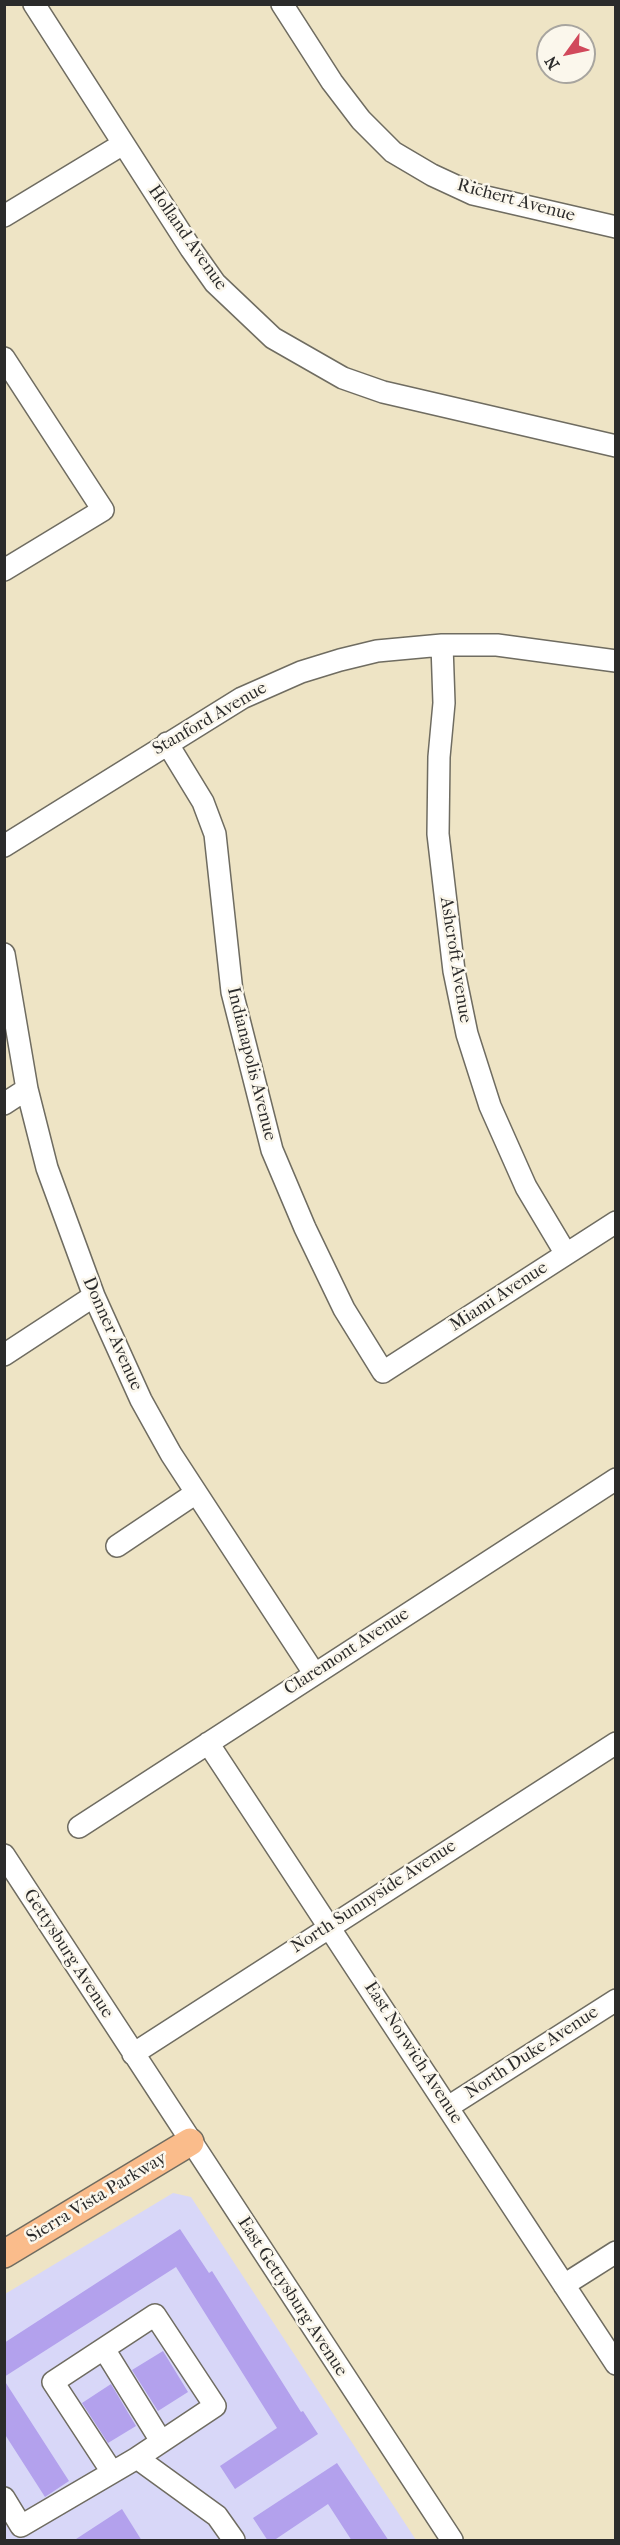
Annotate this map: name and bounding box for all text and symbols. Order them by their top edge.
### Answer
north arrow [536,24,596,84]
text: N [541,53,563,73]
street label: Richert Avenue [455,175,577,227]
street label: Holland Avenue [143,181,231,295]
street label: Stanford Avenue [149,678,271,760]
street label: Ashcroft Avenue [434,896,476,1024]
street label: Indianapolis Avenue [221,985,281,1143]
street label: Miami Avenue [446,1257,552,1337]
street label: Donner Avenue [77,1274,147,1394]
street label: Claremont Avenue [281,1604,413,1700]
street label: North Sunnyside Avenue [287,1836,461,1958]
street label: Gettysburg Avenue [18,1886,118,2022]
street label: East Norwich Avenue [359,1978,467,2128]
street label: North Duke Avenue [461,2002,603,2104]
street label: Sierra Vista Parkway [23,2148,171,2248]
street label: East Gettysburg Avenue [232,2213,352,2381]

